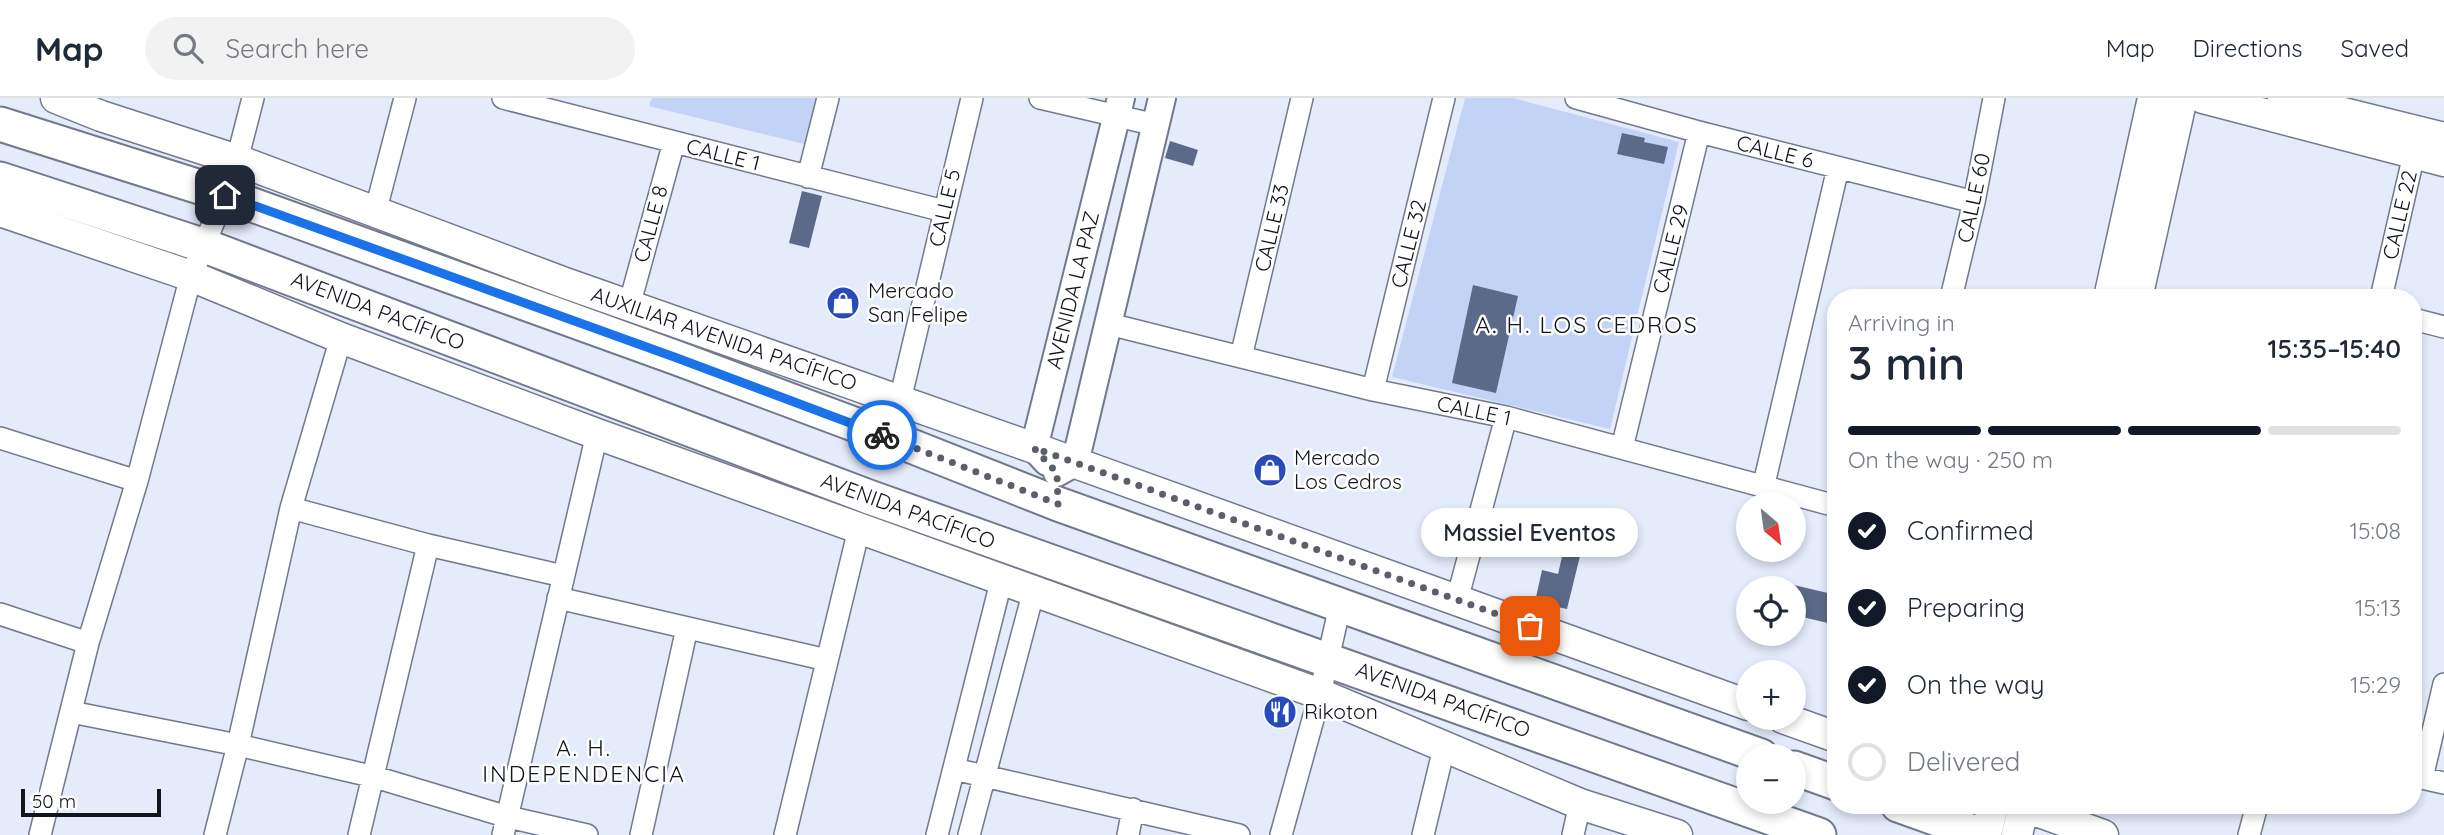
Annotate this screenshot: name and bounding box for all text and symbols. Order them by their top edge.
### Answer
search box [145,17,635,80]
text: Map [35,28,103,69]
icon: search [169,29,207,67]
text: Search here [225,32,369,65]
text: Map [2106,33,2155,63]
text: Directions [2193,33,2303,63]
text: Saved [2341,33,2409,63]
street label: CALLE 6 [1734,129,1817,173]
street label: CALLE 1 [684,132,763,176]
street label: CALLE 60 [1951,151,1995,245]
pin [195,165,255,225]
street label: CALLE 5 [923,166,966,249]
street label: CALLE 22 [2376,168,2422,262]
icon: home [206,176,244,214]
street label: CALLE 33 [1248,181,1294,274]
street label: CALLE 8 [627,182,673,265]
street label: CALLE 32 [1385,197,1432,291]
street label: CALLE 29 [1646,202,1694,296]
street label: AVENIDA LA PAZ [1040,208,1104,371]
street label: AVENIDA PACÍFICO [288,265,469,355]
place label: Mercado San Felipe [868,277,968,327]
street label: AUXILIAR AVENIDA PACÍFICO [588,280,861,396]
shop icon: Mercado San Felipe [824,284,862,322]
text: Arriving in [1848,308,1955,337]
district label: A. H. LOS CEDROS [1475,310,1699,339]
text: 15:35–15:40 [2268,332,2401,365]
text: 3 min [1848,334,1965,392]
street label: CALLE 1 [1435,390,1514,431]
courier [847,400,917,470]
icon: bike [863,416,901,454]
place label: Mercado Los Cedros [1294,444,1402,494]
text: On the way · 250 m [1848,445,2053,474]
shop icon: Mercado Los Cedros [1251,451,1289,489]
street label: AVENIDA PACÍFICO [818,466,999,554]
north arrow [1736,492,1806,562]
map controls [1736,492,1806,814]
callout: Massiel Eventos [1422,507,1638,556]
icon: check [1848,512,1886,550]
text: Confirmed [1907,514,2034,547]
text: 15:08 [2350,516,2401,545]
text: Massiel Eventos [1443,518,1616,547]
button: locate [1736,576,1806,646]
icon: check [1848,589,1886,627]
text: Preparing [1907,591,2025,624]
text: 15:13 [2355,593,2401,622]
pin [1500,596,1560,656]
icon: bag [1511,607,1549,645]
street label: AVENIDA PACÍFICO [1353,655,1534,743]
button: + [1736,660,1806,730]
icon: check [1848,666,1886,704]
text: On the way [1907,668,2045,701]
text: 15:29 [2350,670,2401,699]
restaurant icon: Rikoton [1261,693,1299,731]
place label: Rikoton [1304,698,1378,724]
district label: A. H. INDEPENDENCIA [482,733,686,788]
button: − [1736,744,1806,814]
text: Delivered [1907,745,2020,778]
scale bar [21,786,161,818]
text: 50 m [32,789,76,813]

